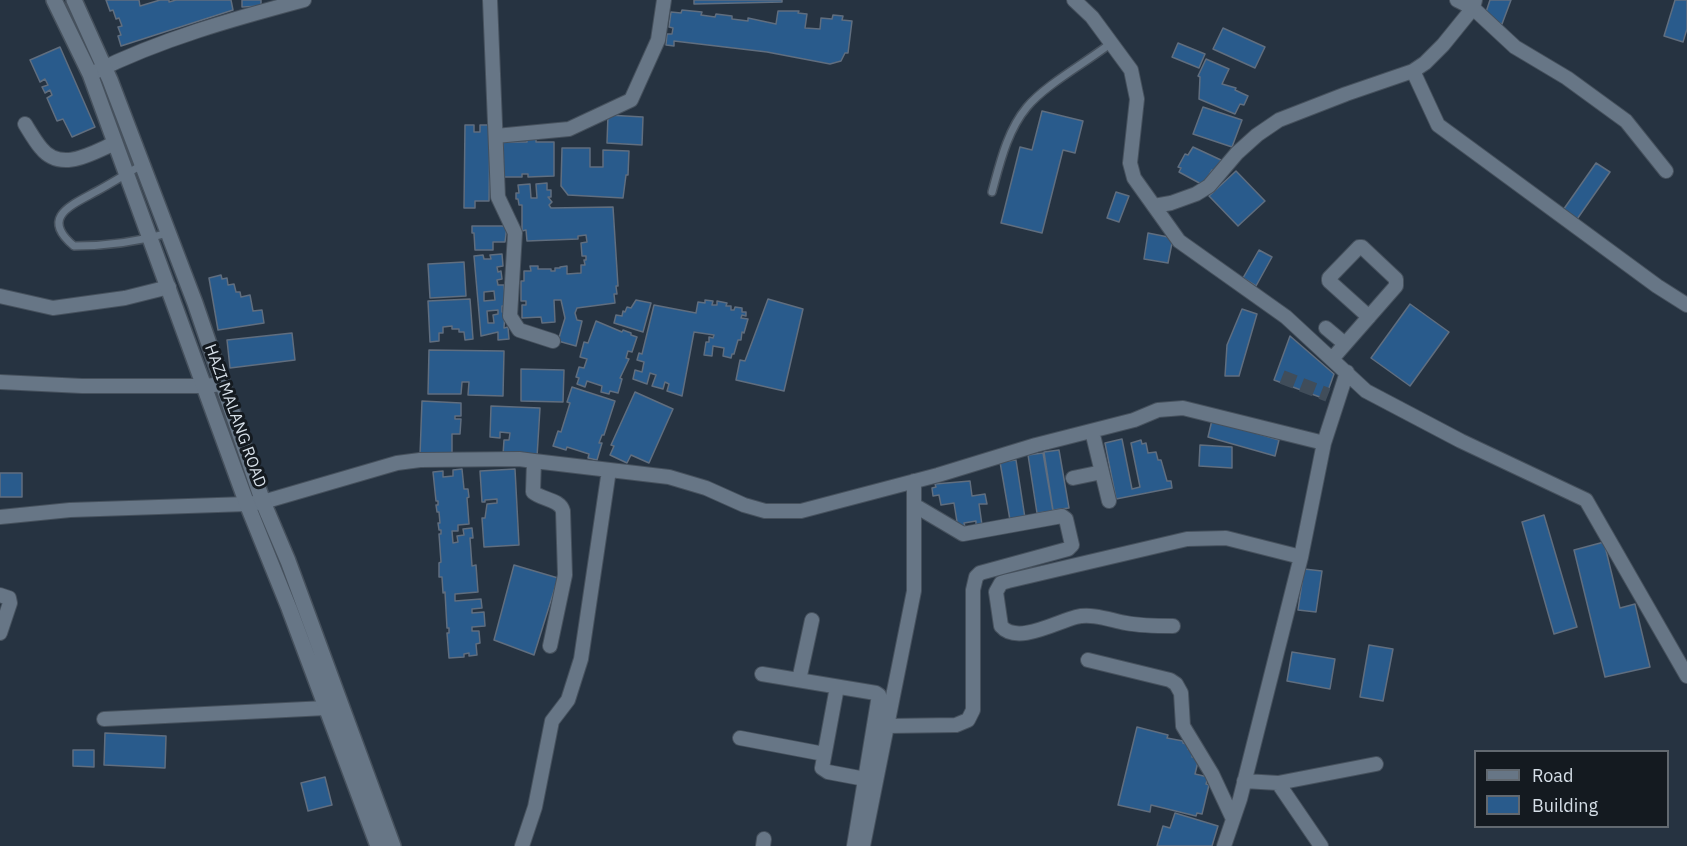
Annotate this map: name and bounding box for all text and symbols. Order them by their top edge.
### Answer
street label: HAZI MALANG ROAD [200,342,270,490]
legend [1474,750,1669,828]
text: Road [1532,764,1573,787]
text: Building [1532,794,1598,817]

